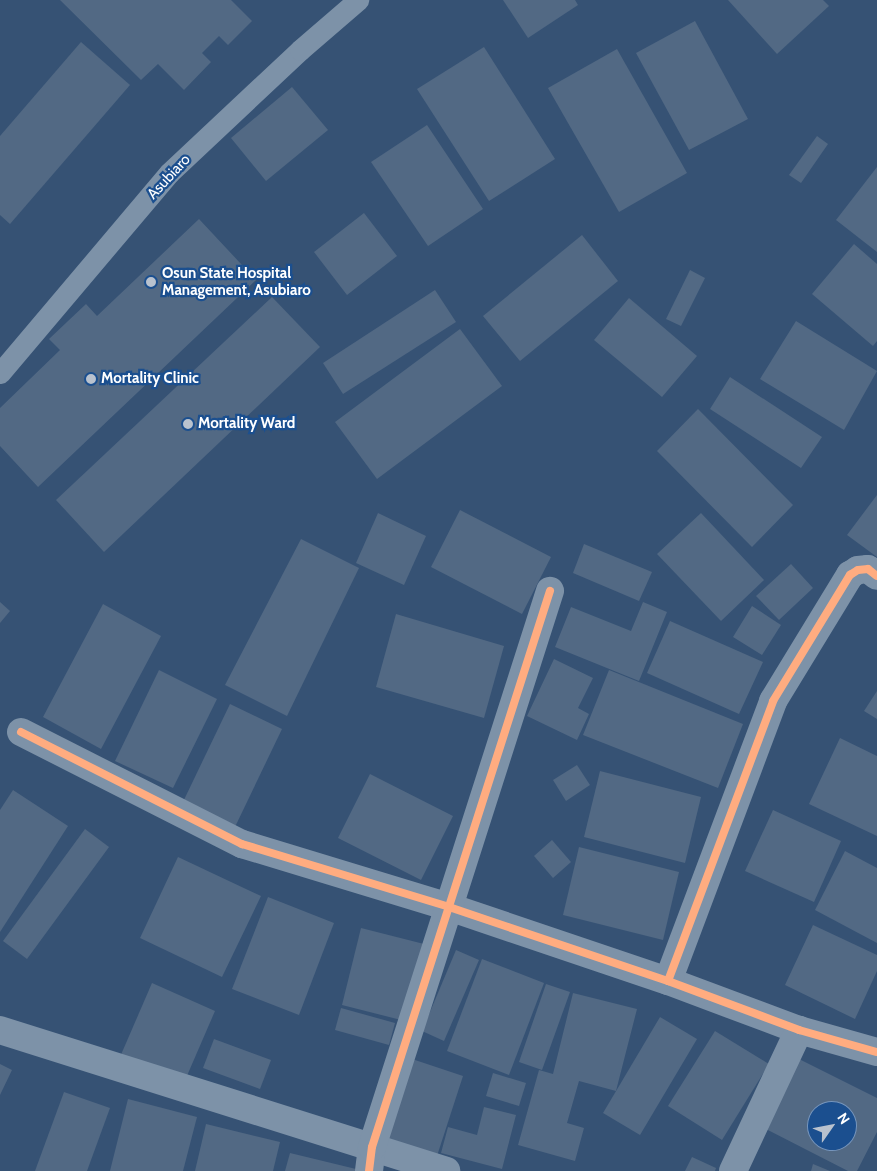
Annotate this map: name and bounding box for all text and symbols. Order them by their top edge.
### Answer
street label: Asubiaro [144,151,194,203]
place label: Osun State Hospital Management, Asubiaro [162,264,311,299]
marker: Osun State Hospital Management, Asubiaro [144,275,158,289]
place label: Mortality Clinic [101,370,199,388]
marker: Mortality Clinic [85,373,97,385]
place label: Mortality Ward [198,415,295,433]
marker: Mortality Ward [182,418,194,430]
north arrow [807,1101,857,1151]
text: N [833,1109,854,1127]

